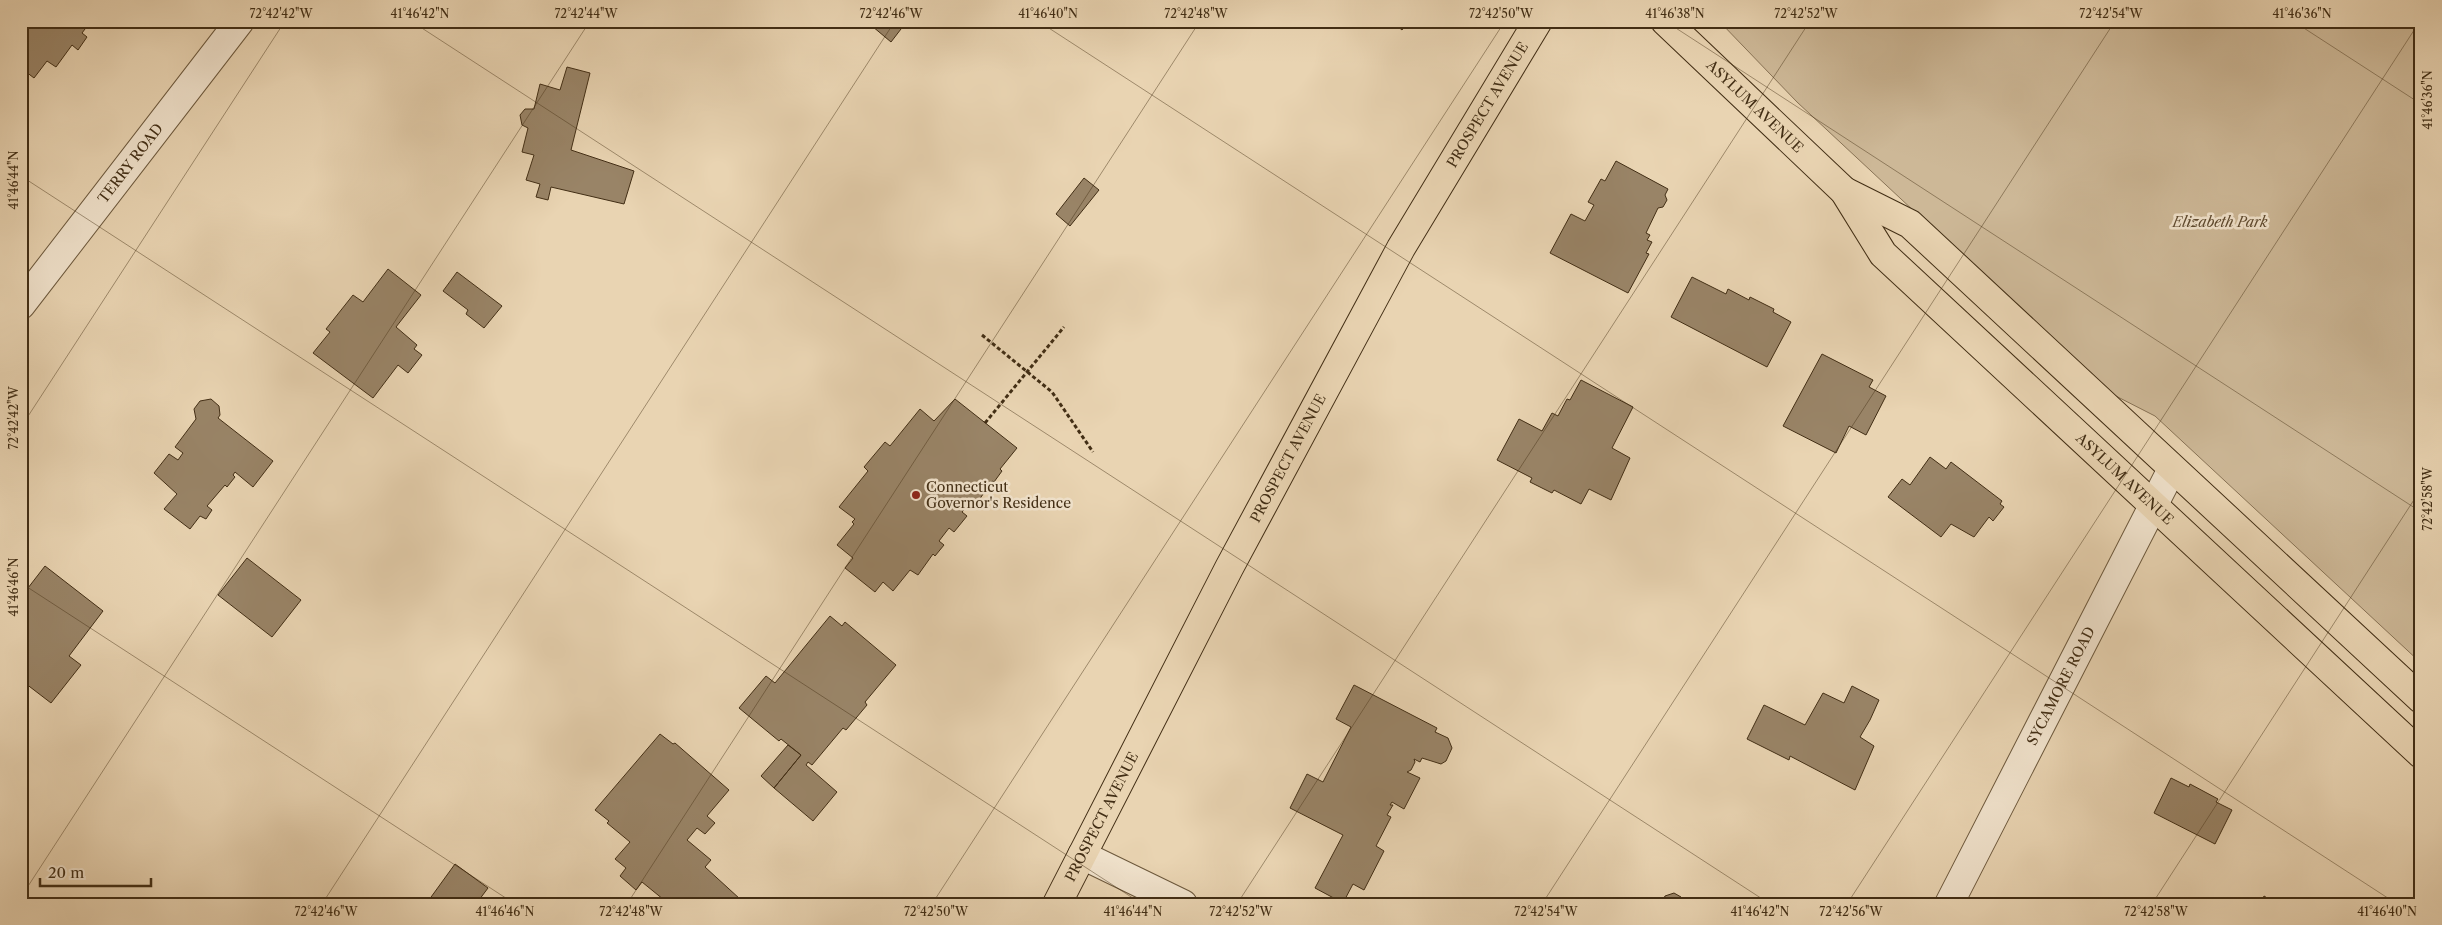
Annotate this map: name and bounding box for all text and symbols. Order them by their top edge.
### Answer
text: 72°42'42"W [249,6,313,21]
text: 41°46'42"N [391,6,450,21]
text: 72°42'44"W [554,6,618,21]
text: 72°42'46"W [859,6,923,21]
text: 41°46'40"N [1018,6,1078,21]
text: 72°42'48"W [1164,6,1229,21]
text: 72°42'50"W [1469,6,1534,21]
text: 41°46'38"N [1645,6,1705,21]
text: 72°42'52"W [1774,6,1839,21]
text: 72°42'54"W [2079,6,2144,21]
text: 41°46'36"N [2272,6,2332,21]
street label: PROSPECT AVENUE [1443,39,1532,171]
street label: ASYLUM AVENUE [1702,55,1807,157]
text: 41°46'36"N [2420,70,2435,130]
street label: TERRY ROAD [94,120,167,207]
text: 41°46'44"N [6,150,21,209]
park label: Elizabeth Park [2172,213,2268,231]
text: 72°42'42"W [6,386,21,450]
street label: PROSPECT AVENUE [1246,391,1330,526]
street label: ASYLUM AVENUE [2071,428,2177,528]
text: 72°42'58"W [2420,466,2435,531]
place label: Connecticut Governor's Residence [926,478,1071,512]
marker: Connecticut Governor's Residence [910,489,922,501]
text: 41°46'46"N [6,557,21,616]
street label: SYCAMORE ROAD [2023,624,2099,748]
street label: PROSPECT AVENUE [1061,749,1142,885]
scale bar [40,855,151,887]
text: 20 m [48,863,84,882]
text: 72°42'46"W [294,904,358,919]
text: 41°46'46"N [476,904,535,919]
text: 72°42'48"W [599,904,664,919]
text: 72°42'50"W [904,904,969,919]
text: 41°46'44"N [1104,904,1163,919]
text: 72°42'52"W [1209,904,1274,919]
text: 72°42'54"W [1514,904,1579,919]
text: 41°46'42"N [1731,904,1790,919]
text: 72°42'56"W [1819,904,1884,919]
text: 72°42'58"W [2124,904,2189,919]
text: 41°46'40"N [2357,904,2417,919]

